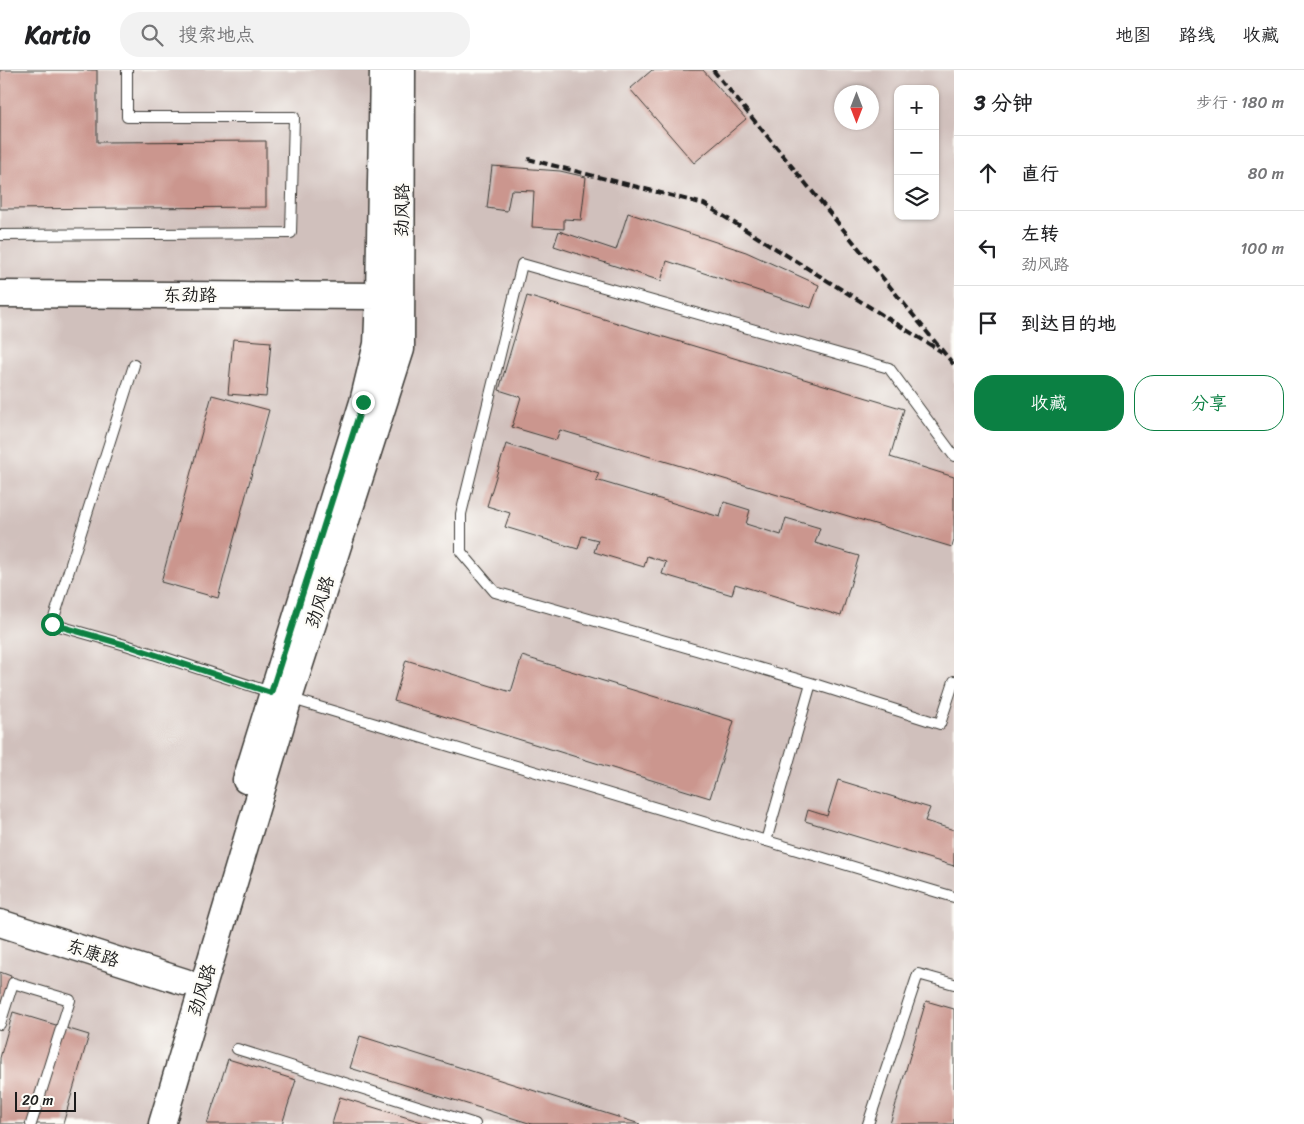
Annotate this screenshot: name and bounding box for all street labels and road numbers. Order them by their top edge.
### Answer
street label: 劲风路 [386,183,418,237]
street label: 东劲路 [163,279,217,311]
street label: 劲风路 [296,571,344,633]
street label: 东康路 [62,929,124,977]
street label: 劲风路 [179,960,225,1020]

